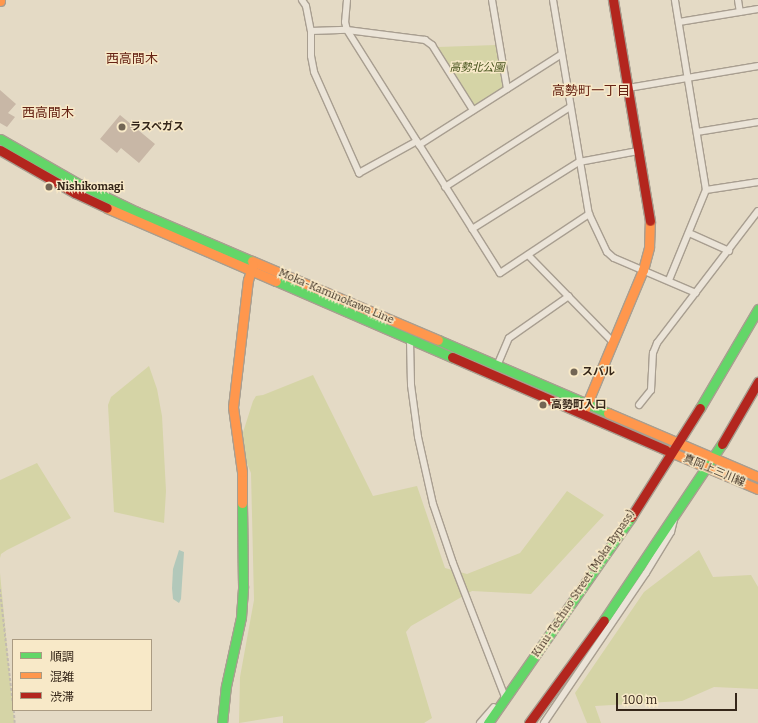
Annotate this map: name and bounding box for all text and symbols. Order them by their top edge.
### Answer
district label: 西高間木 [106,51,158,67]
park label: 高勢北公園 [450,61,504,75]
district label: 高勢町一丁目 [552,83,630,99]
district label: 西高間木 [22,105,74,121]
place label: ラスベガス [130,120,185,134]
marker: ラスベガス [117,122,127,132]
place label: Nishikomagi [57,180,124,194]
marker: Nishikomagi [44,182,54,192]
street label: Moka-Kaminokawa Line [276,267,396,327]
place label: スバル [582,365,615,379]
marker: スバル [569,367,579,377]
place label: 高勢町入口 [551,398,606,412]
marker: 高勢町入口 [538,400,548,410]
street label: 真岡上三川線 [681,452,747,490]
street label: Kinu-Techno Street (Moka Bypass) [530,508,638,660]
legend [12,639,152,711]
text: 順調 [50,650,74,664]
text: 混雑 [50,670,74,684]
scale bar [618,685,739,711]
text: 渋滞 [50,690,74,704]
text: 100 m [623,693,657,707]

